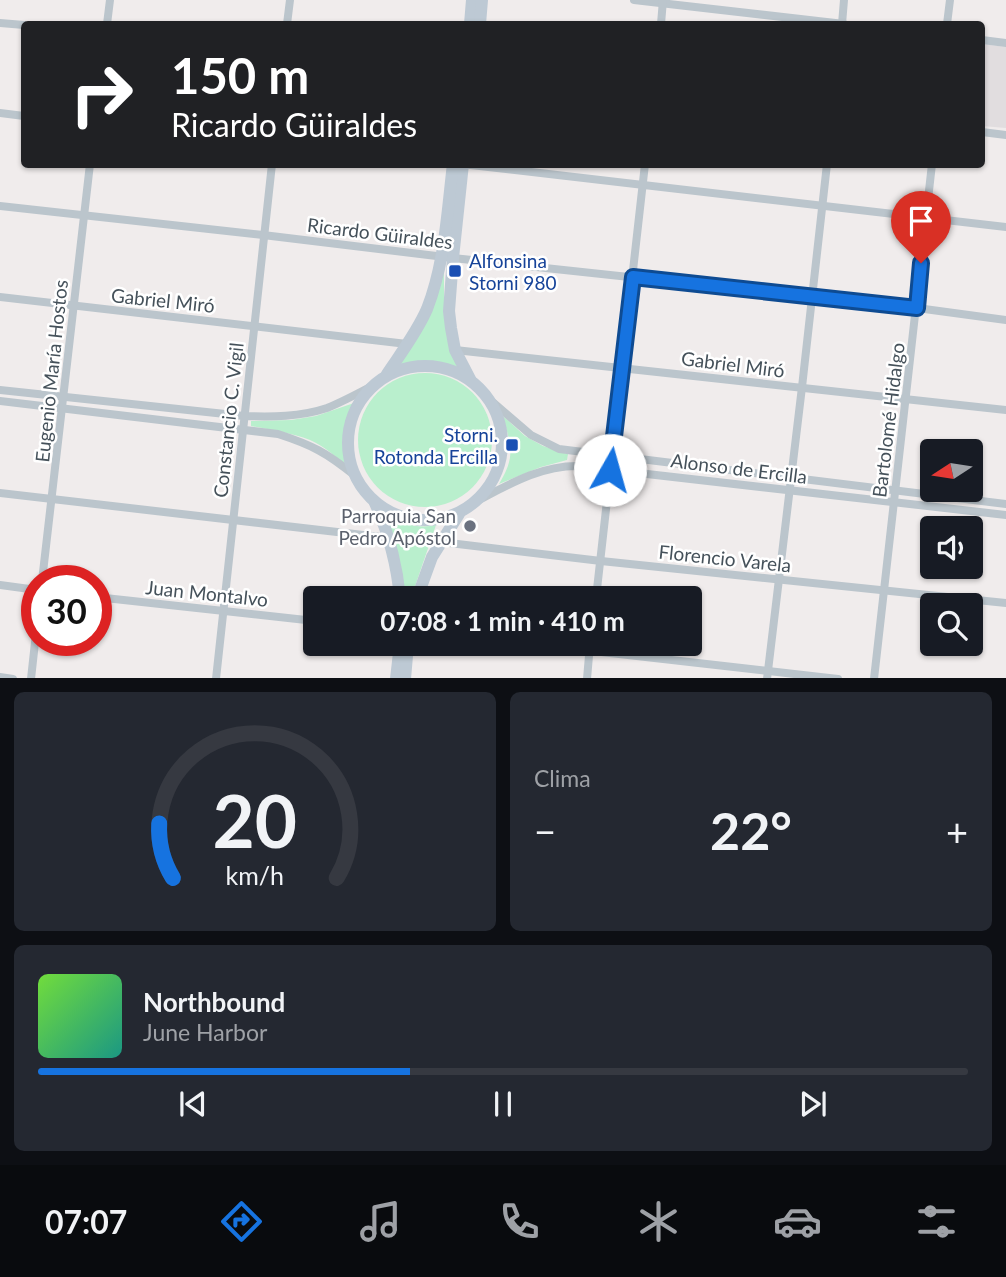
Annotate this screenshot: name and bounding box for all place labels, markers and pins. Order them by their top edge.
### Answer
pin [891,191,951,263]
place label: Alfonsina Storni 980 [469,249,556,294]
marker: Alfonsina Storni 980 [447,263,463,279]
place label: Storni. Rotonda Ercilla [374,423,498,468]
marker: Storni. Rotonda Ercilla [504,437,520,453]
place label: Parroquia San Pedro Apóstol [338,504,456,549]
marker: Parroquia San Pedro Apóstol [462,518,478,534]

